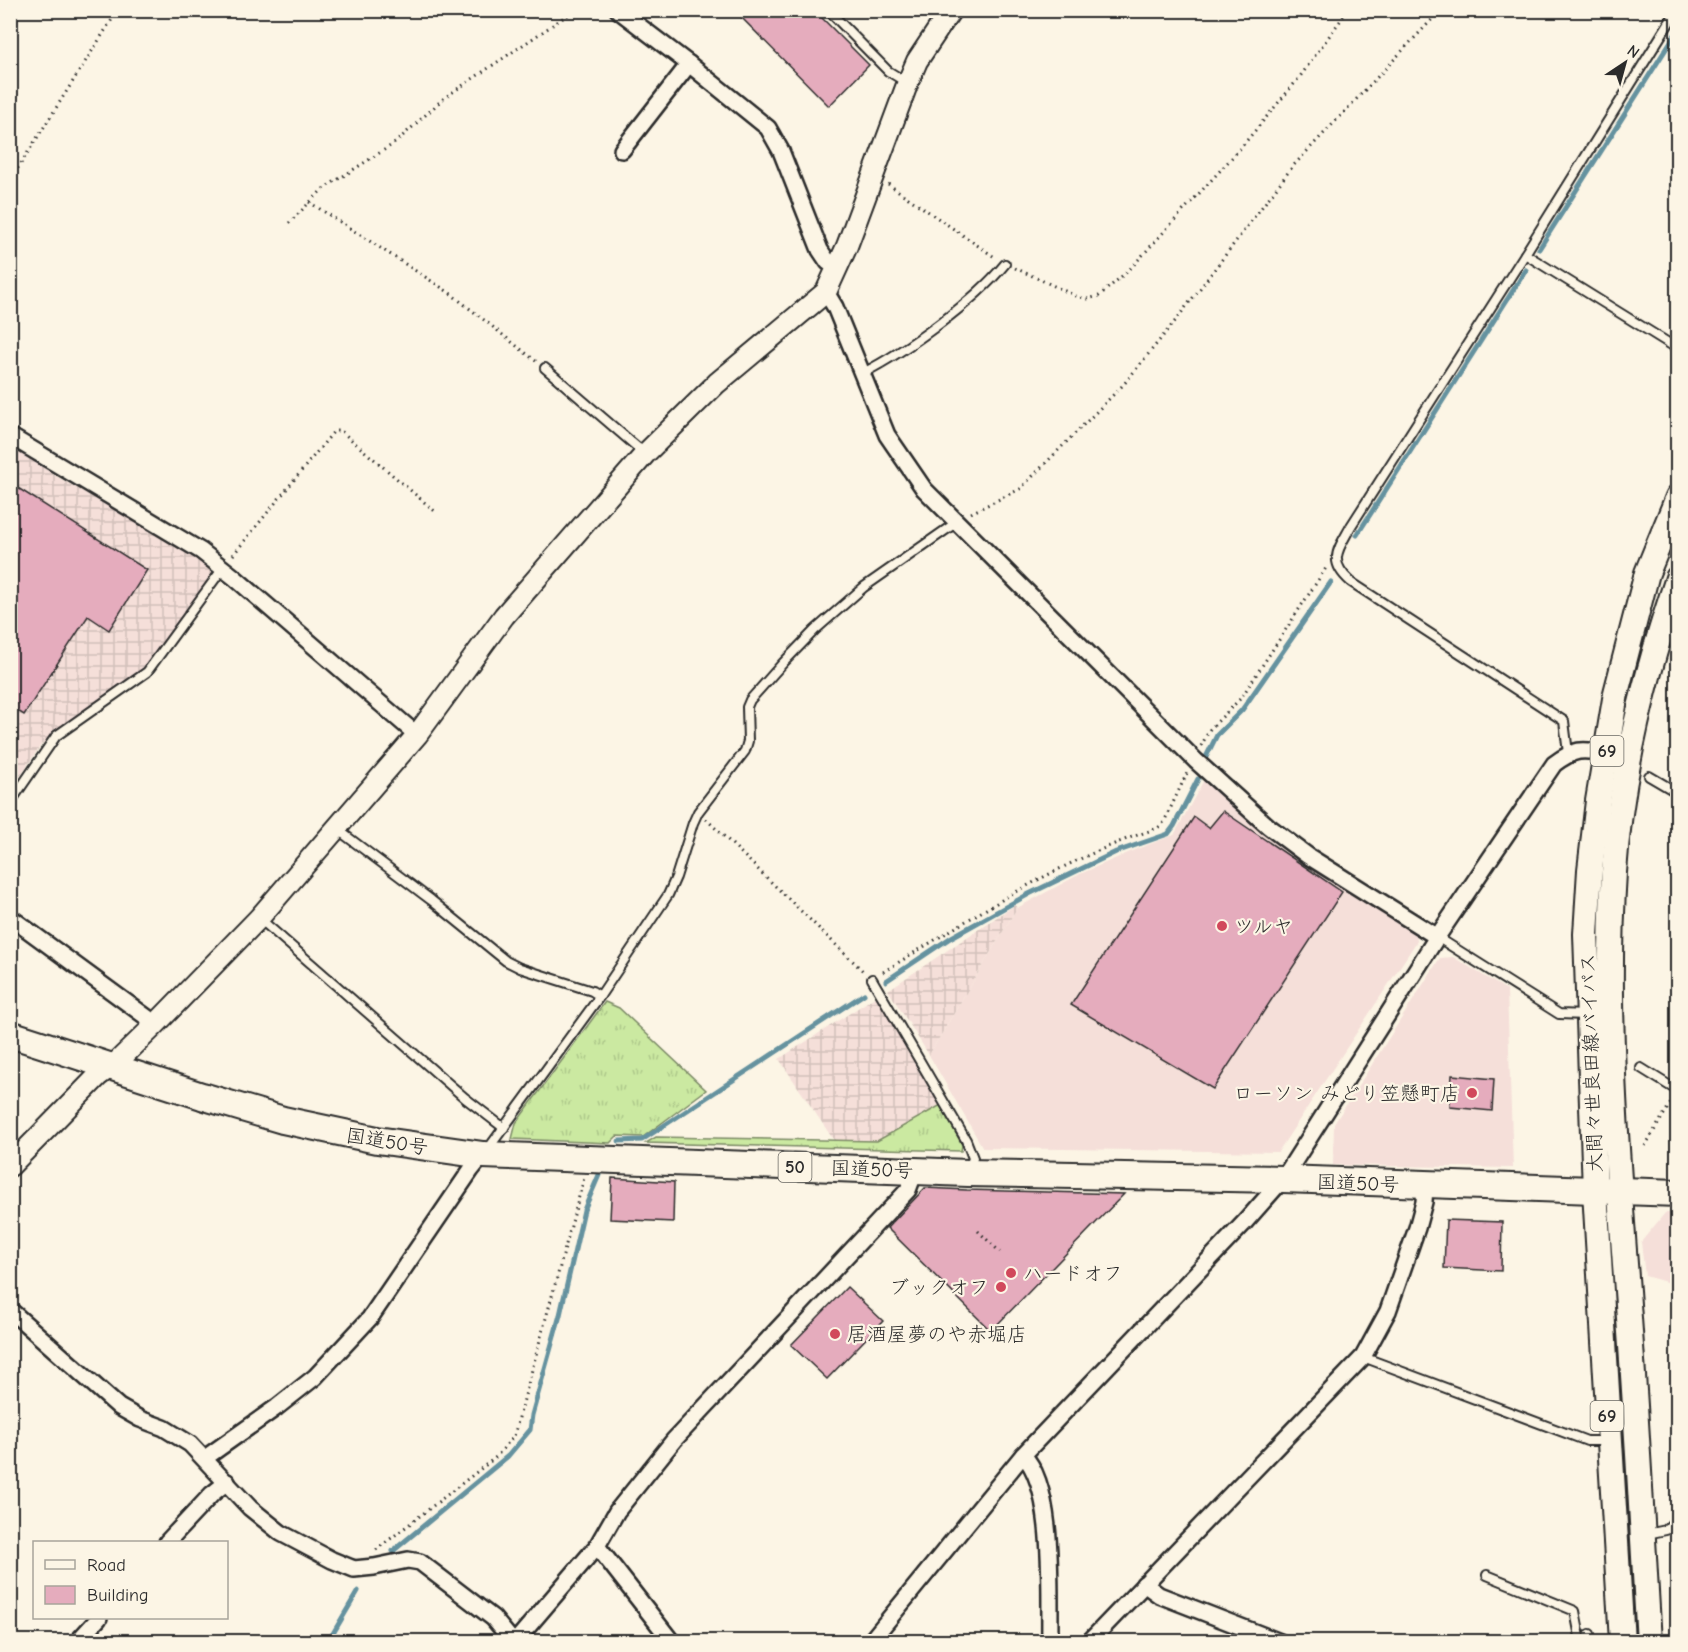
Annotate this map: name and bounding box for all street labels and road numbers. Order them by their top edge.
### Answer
road number: 69 [1590,736,1624,766]
street label: 大間々世良田線バイパス [1576,953,1607,1173]
street label: 国道50号 [344,1124,430,1159]
road number: 50 [778,1152,812,1182]
street label: 国道50号 [830,1157,914,1182]
street label: 国道50号 [1316,1171,1400,1196]
road number: 69 [1590,1401,1624,1431]

